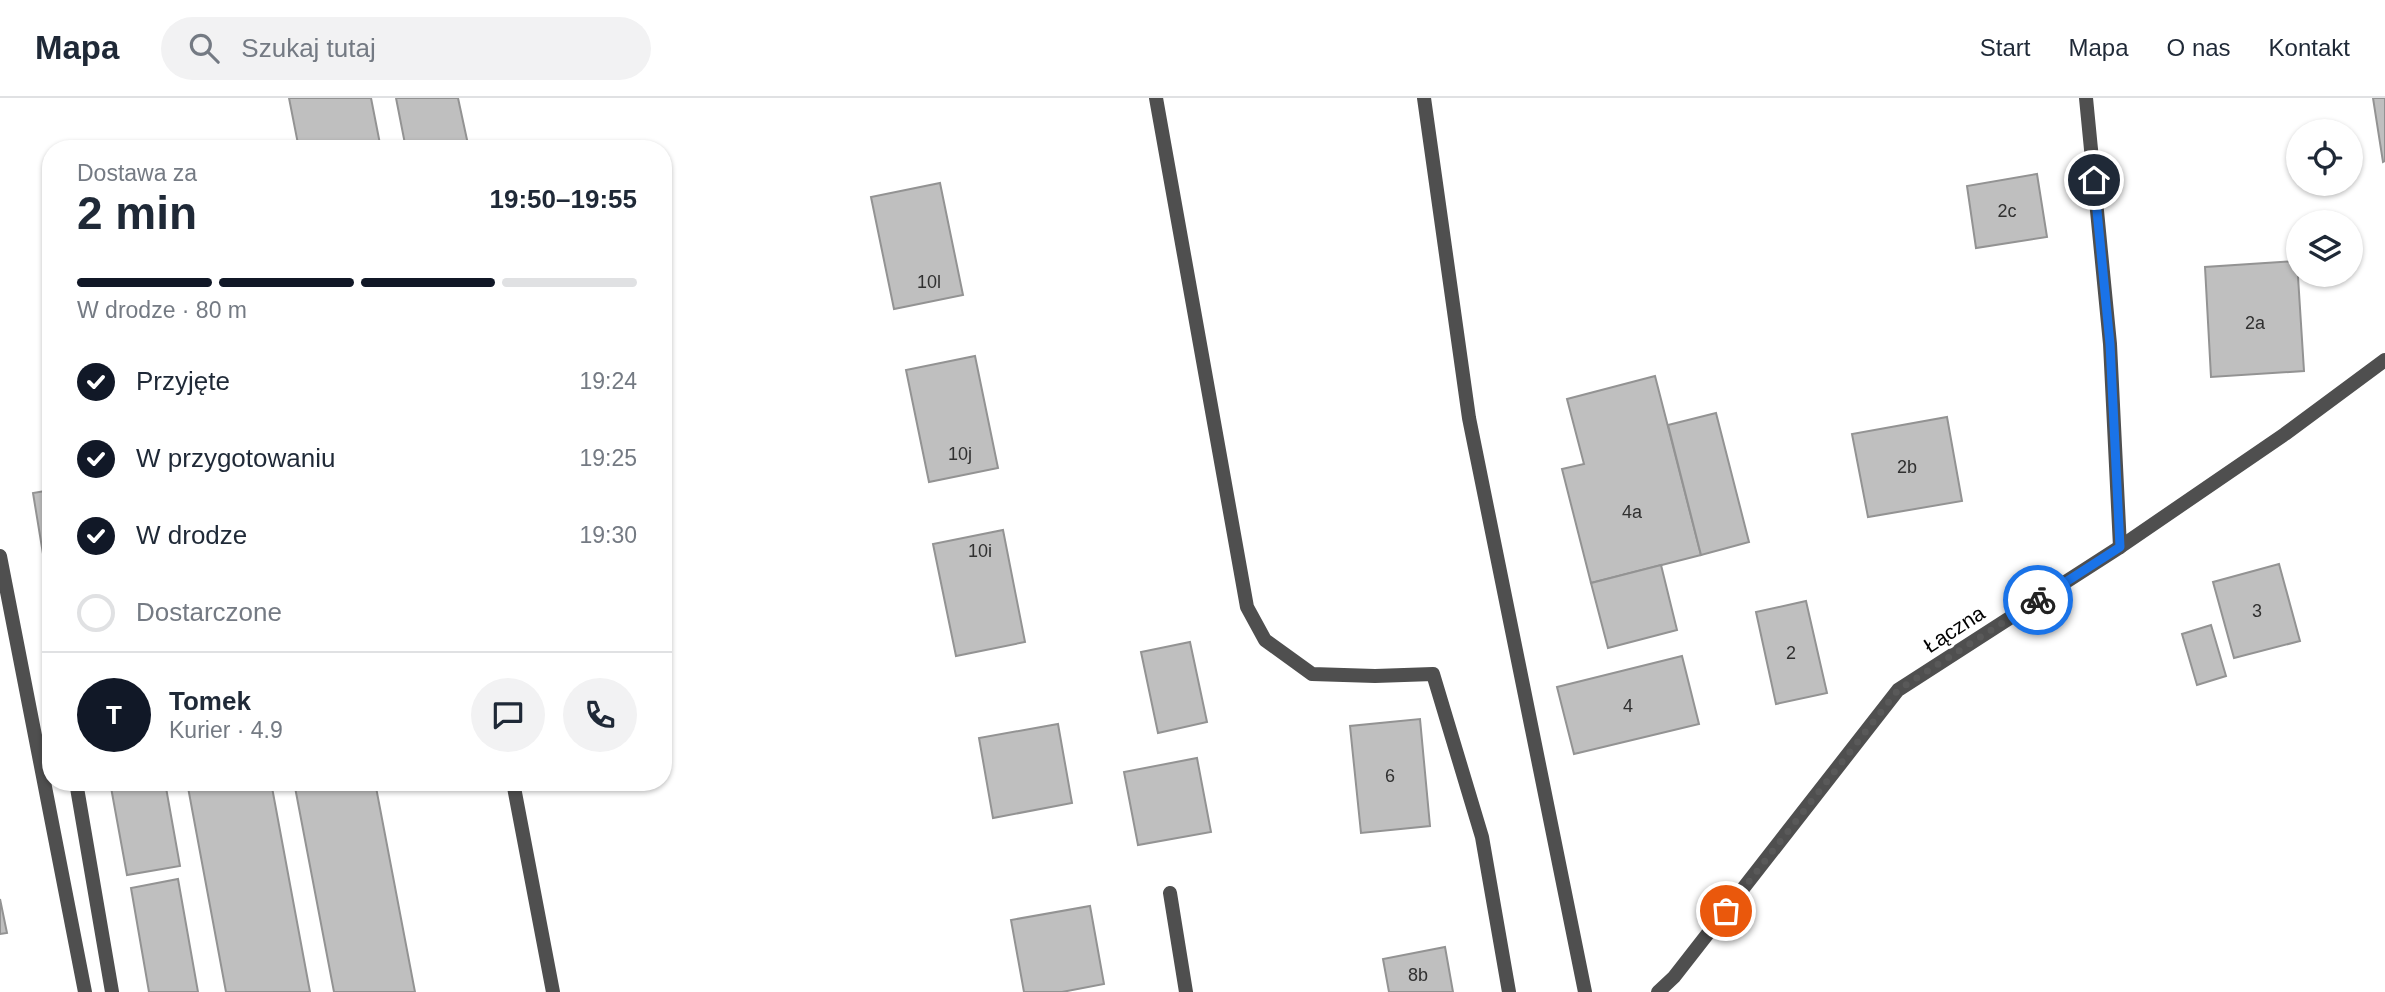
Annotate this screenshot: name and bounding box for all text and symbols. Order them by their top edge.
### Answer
search box [161,17,651,80]
text: Mapa [35,29,119,66]
icon: search [185,29,223,67]
text: Szukaj tutaj [241,33,376,63]
text: Start [1980,34,2031,61]
text: Mapa [2069,34,2129,61]
text: O nas [2167,34,2231,61]
text: Kontakt [2269,34,2350,61]
map controls [2286,119,2363,287]
button: locate [2286,119,2363,196]
pin [2064,150,2124,210]
text: Dostawa za [77,160,197,186]
icon: home [2075,161,2113,199]
text: 19:50–19:55 [490,184,637,214]
text: 2 min [77,187,197,239]
house number: 2c [1997,201,2017,221]
button: layers [2286,210,2363,287]
house number: 10l [917,272,941,292]
text: W drodze · 80 m [77,297,247,323]
house number: 2a [2245,313,2266,333]
icon: check [77,363,115,401]
text: Przyjęte [136,366,230,396]
text: 19:24 [579,368,637,394]
icon: check [77,440,115,478]
text: W przygotowaniu [136,443,335,473]
house number: 10j [948,444,972,464]
text: 19:25 [579,445,637,471]
house number: 2b [1897,457,1917,477]
house number: 4a [1622,502,1643,522]
icon: check [77,517,115,555]
text: W drodze [136,520,247,550]
text: 19:30 [579,522,637,548]
house number: 10i [968,541,992,561]
courier [2003,565,2073,635]
icon: bike [2019,581,2057,619]
text: Dostarczone [136,597,282,627]
street label: Łączna [1919,601,1989,657]
house number: 3 [2252,601,2262,621]
house number: 2 [1786,643,1796,663]
button: chat [471,678,545,752]
button: phone [563,678,637,752]
text: Tomek [169,686,251,716]
house number: 4 [1623,696,1633,716]
text: T [106,700,122,730]
text: Kurier · 4.9 [169,717,283,743]
house number: 6 [1385,766,1395,786]
pin [1696,881,1756,941]
icon: bag [1707,892,1745,930]
house number: 8b [1408,965,1428,985]

